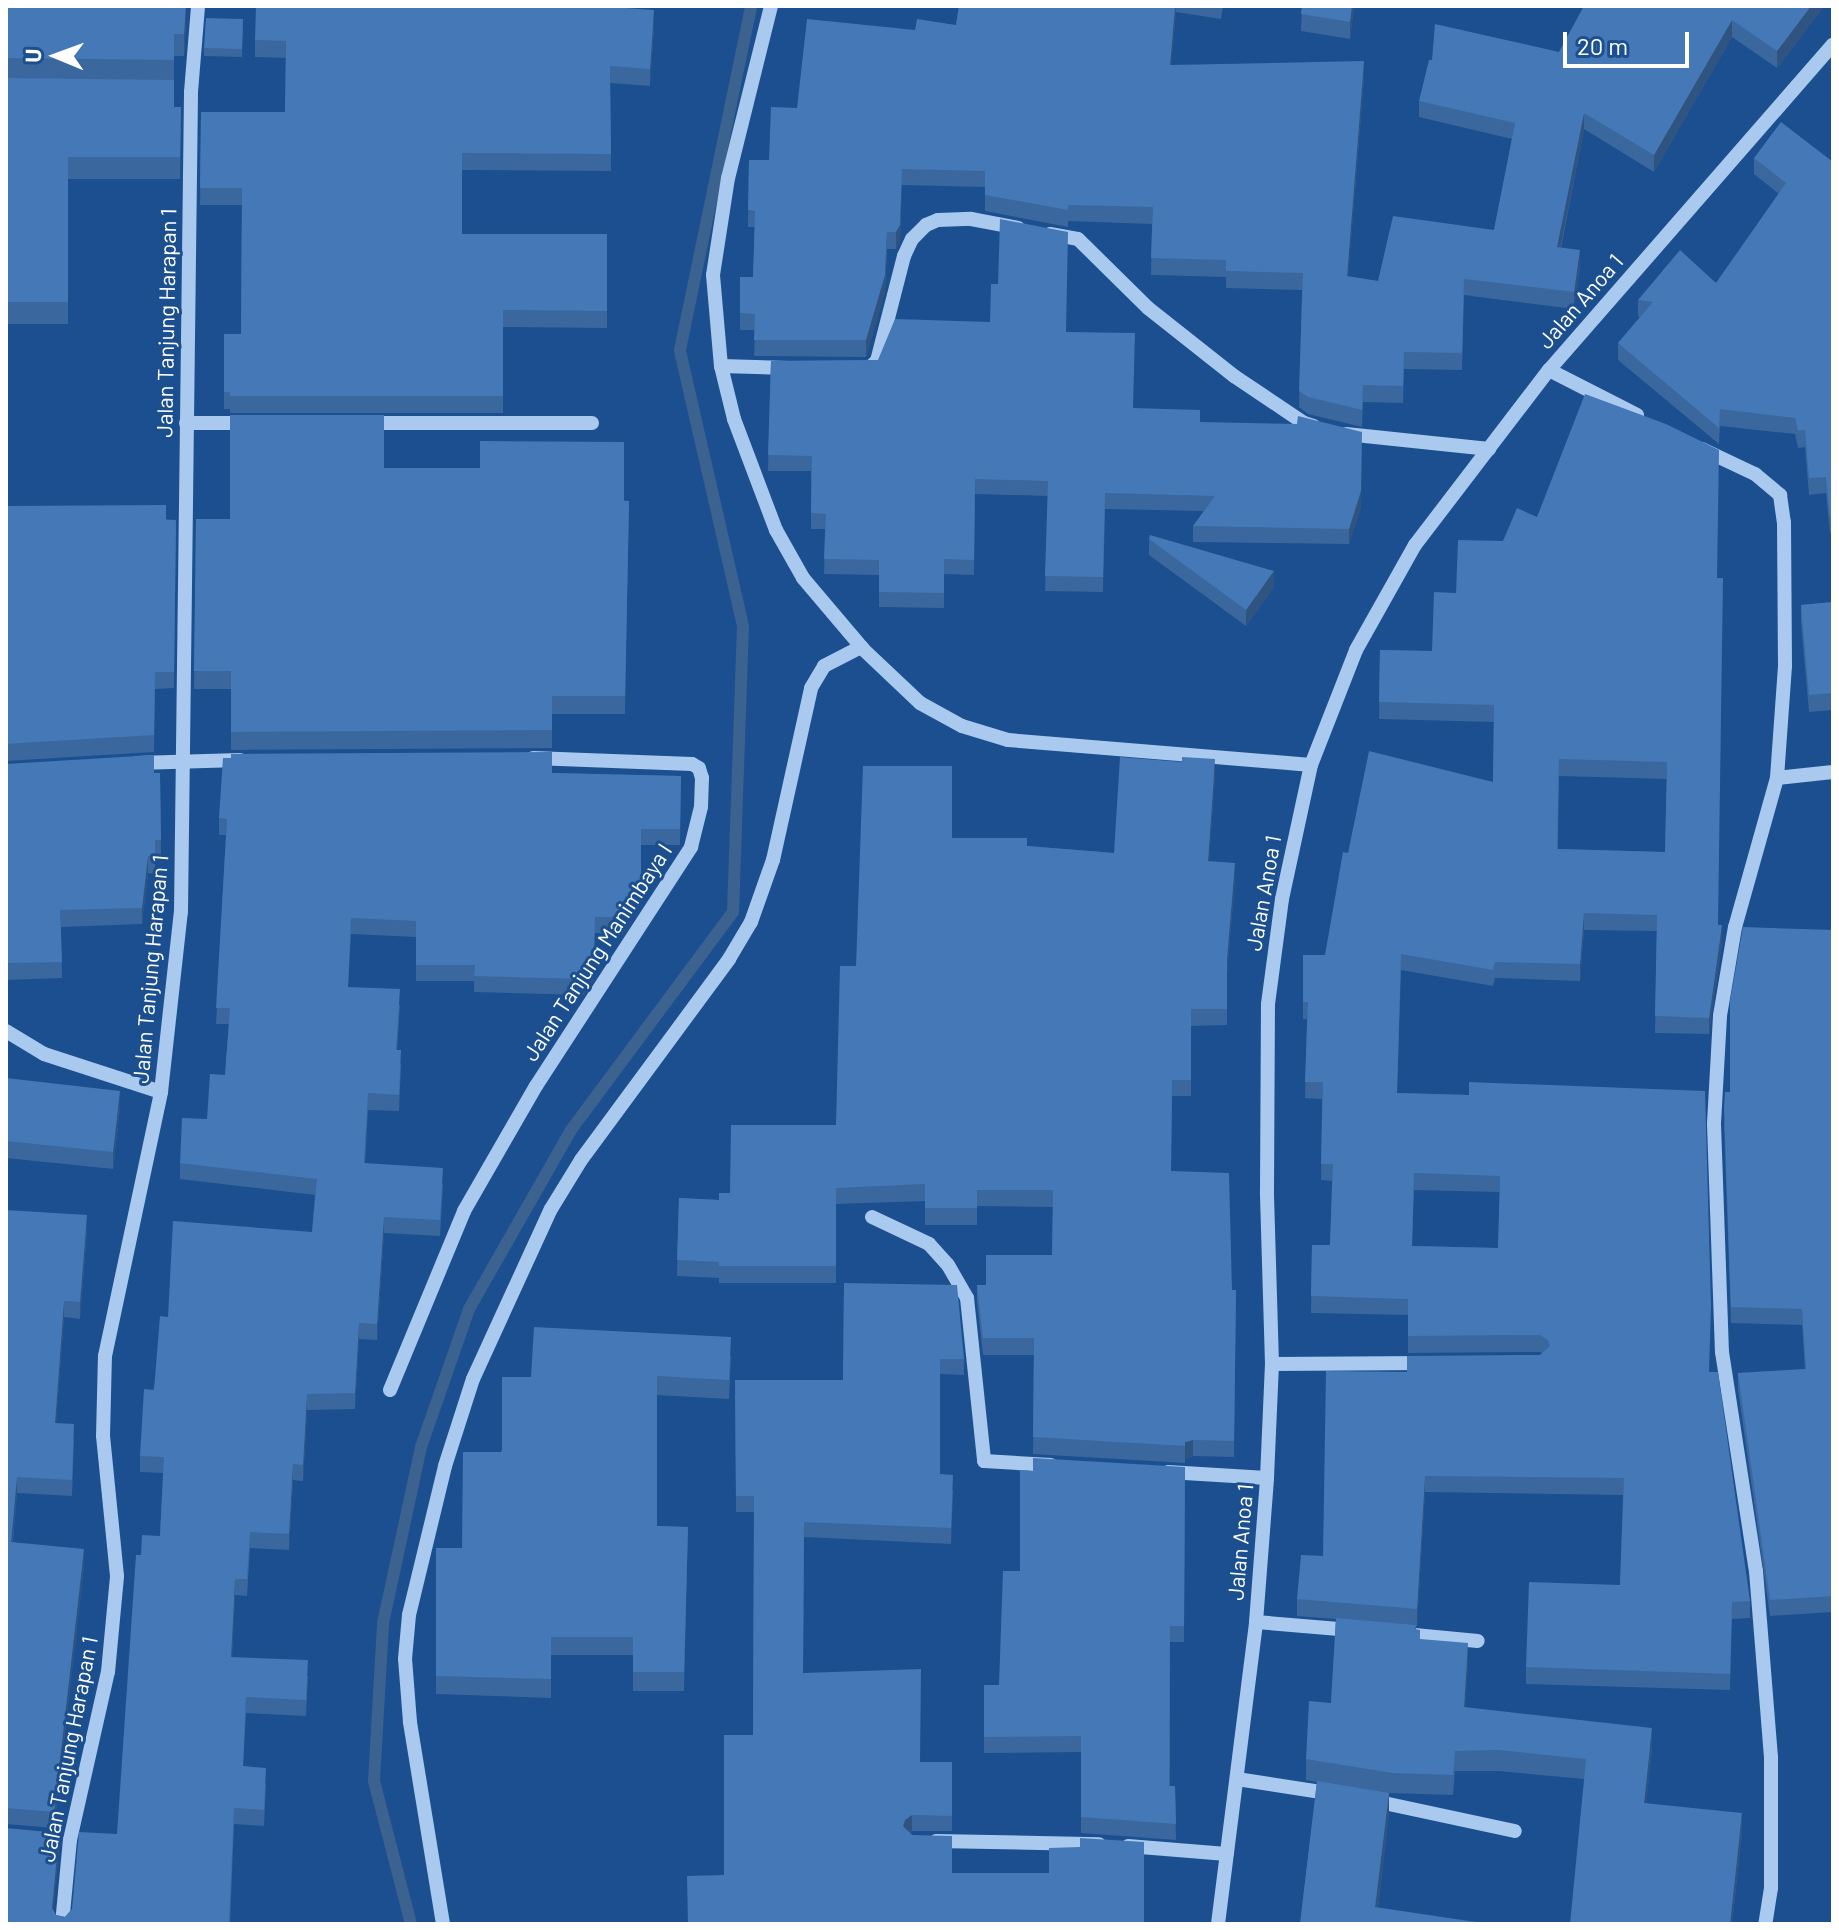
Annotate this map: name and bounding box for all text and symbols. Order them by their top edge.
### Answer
north arrow [16,16,96,96]
scale bar [1567,16,1693,66]
text: 20 m [1577,31,1628,60]
text: U [19,48,45,63]
street label: Jalan Tanjung Harapan 1 [151,208,181,438]
street label: Jalan Anoa 1 [1532,248,1628,354]
street label: Jalan Anoa 1 [1240,833,1286,953]
street label: Jalan Tanjung Manimbaya I [517,838,677,1066]
street label: Jalan Tanjung Harapan 1 [127,854,173,1084]
street label: Jalan Anoa 1 [1222,1483,1258,1601]
street label: Jalan Tanjung Harapan 1 [33,1634,103,1864]

